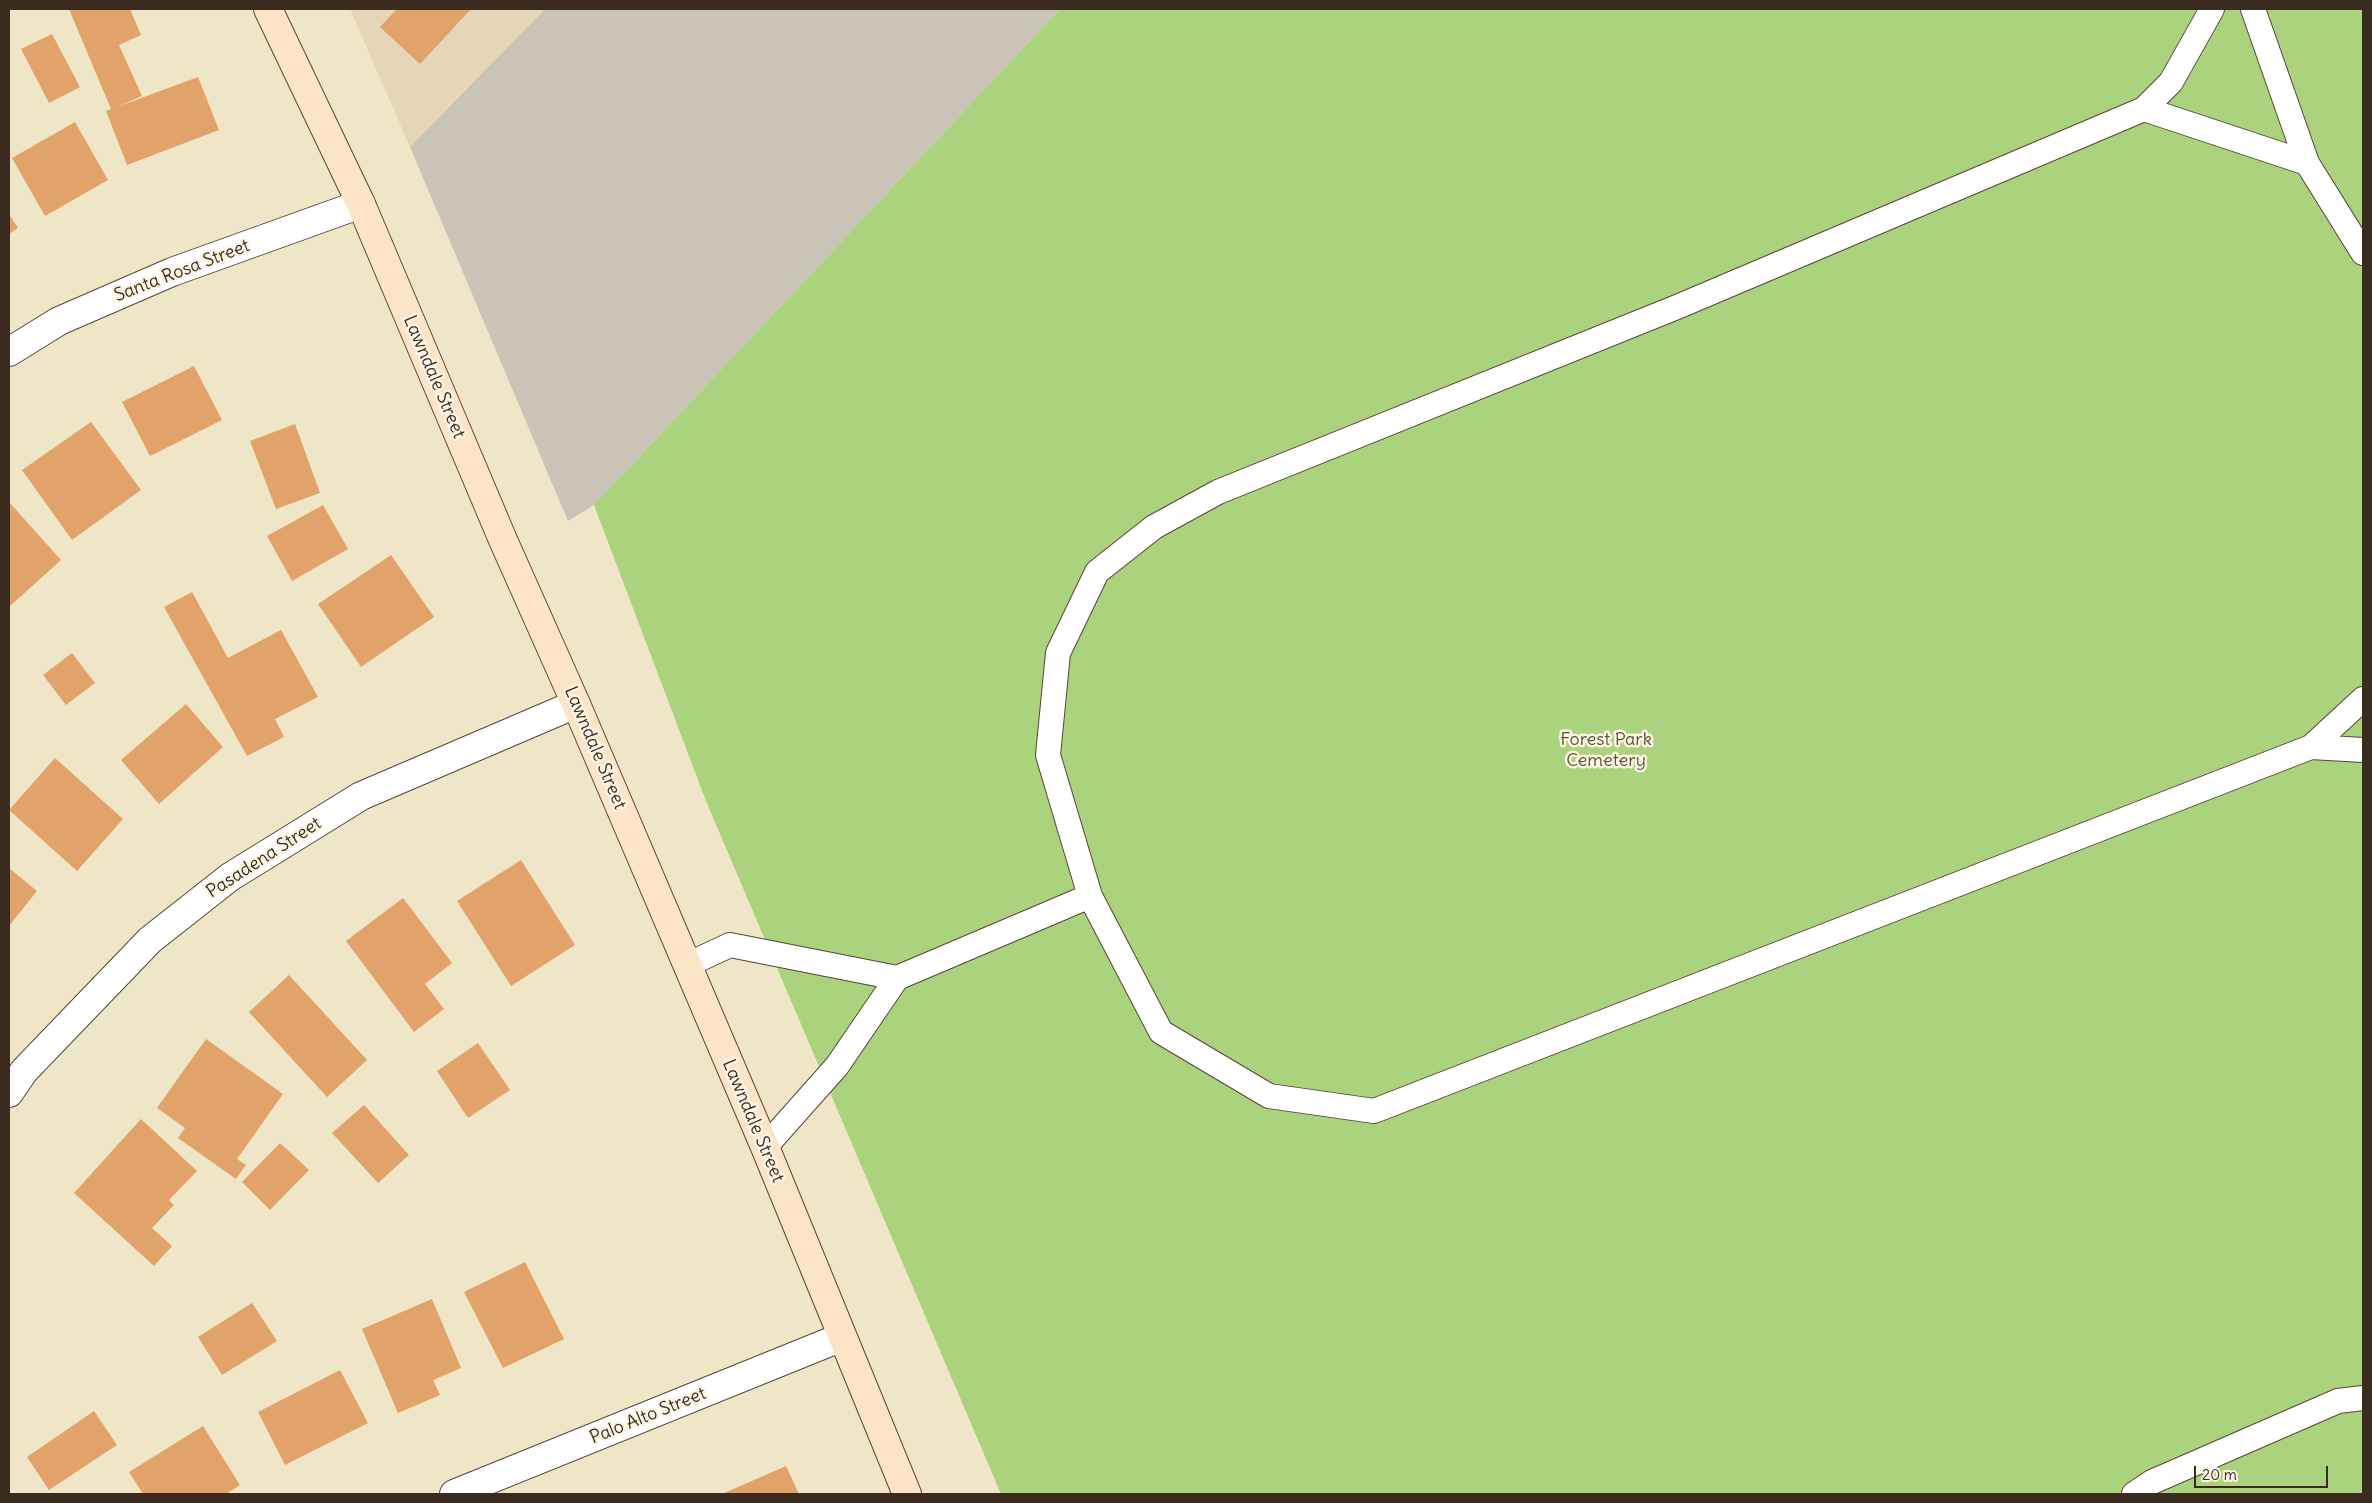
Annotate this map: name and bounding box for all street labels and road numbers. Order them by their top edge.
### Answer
street label: Santa Rosa Street [111,235,253,307]
street label: Lawndale Street [398,312,470,442]
street label: Lawndale Street [559,683,631,813]
street label: Pasadena Street [203,813,325,903]
street label: Lawndale Street [717,1056,789,1186]
street label: Palo Alto Street [587,1383,709,1449]

